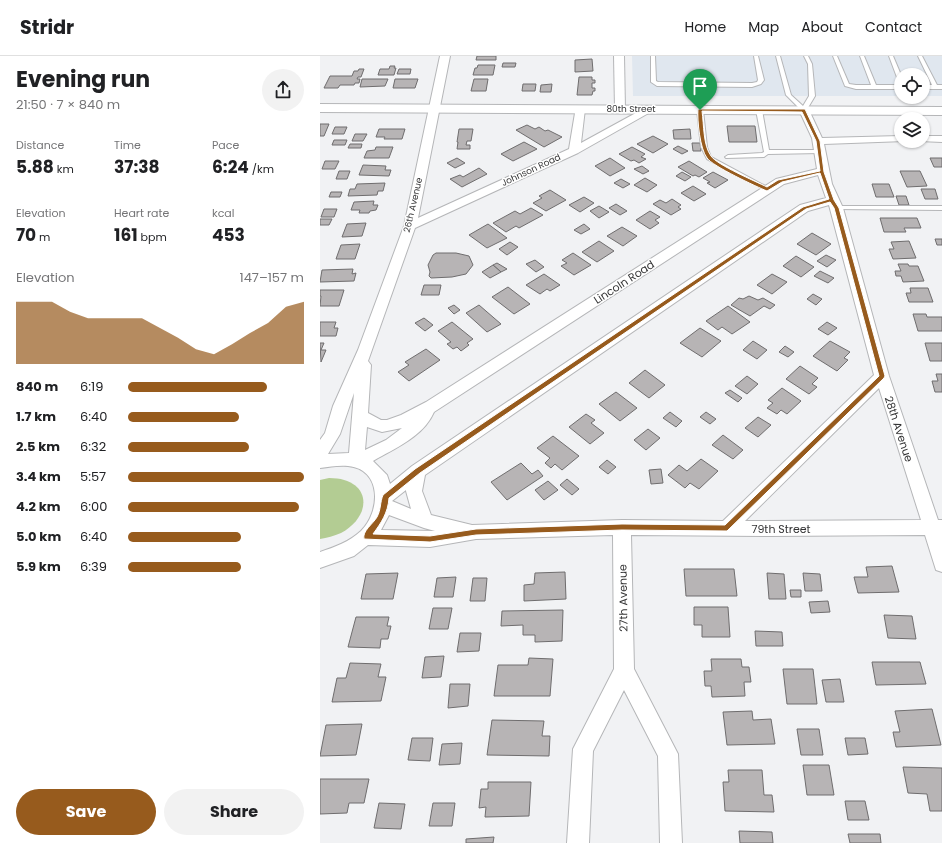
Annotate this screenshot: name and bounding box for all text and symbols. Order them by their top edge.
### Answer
text: Stridr [20,14,74,41]
text: Home [684,17,726,37]
text: Map [748,17,779,37]
text: About [801,17,843,37]
text: Contact [865,17,922,37]
text: Evening run [16,64,150,95]
map controls [894,68,930,148]
button: locate [894,68,930,104]
button: share [262,69,304,111]
pin [683,69,717,110]
icon: arrive [689,75,711,97]
text: 21:50 · 7 × 840 m [16,95,120,114]
street label: 80th Street [606,103,656,115]
button: layers [894,112,930,148]
text: Distance [16,137,64,153]
text: Time [114,137,141,153]
text: Pace [212,137,239,153]
street label: Johnson Road [499,151,563,189]
text: 5.88 [16,155,54,179]
text: 37:38 [114,155,160,179]
text: 6:24 [212,155,249,179]
text: km [54,161,74,177]
text: /km [249,161,274,177]
street label: 26th Avenue [401,176,425,234]
text: Elevation [16,205,66,221]
text: Heart rate [114,205,169,221]
text: kcal [212,205,234,221]
text: 70 [16,223,36,247]
text: 161 [114,223,138,247]
text: 453 [212,223,245,247]
text: m [36,229,50,245]
text: bpm [138,229,167,245]
street label: Lincoln Road [590,256,658,308]
text: Elevation [16,268,75,287]
text: 147–157 m [239,268,304,287]
text: 840 m [16,377,58,396]
text: 6:19 [80,377,103,396]
street label: 28th Avenue [881,394,917,464]
text: 1.7 km [16,407,56,426]
text: 6:40 [80,407,107,426]
text: 2.5 km [16,437,60,456]
text: 6:32 [80,437,106,456]
text: 3.4 km [16,467,61,486]
text: 5:57 [80,467,106,486]
text: 4.2 km [16,497,60,516]
text: 6:00 [80,497,107,516]
street label: 79th Street [751,521,811,537]
text: 5.0 km [16,527,61,546]
text: 6:40 [80,527,107,546]
text: 5.9 km [16,557,61,576]
text: 6:39 [80,557,107,576]
street label: 27th Avenue [614,564,632,632]
button: Save [16,789,156,835]
button: Share [164,789,304,835]

